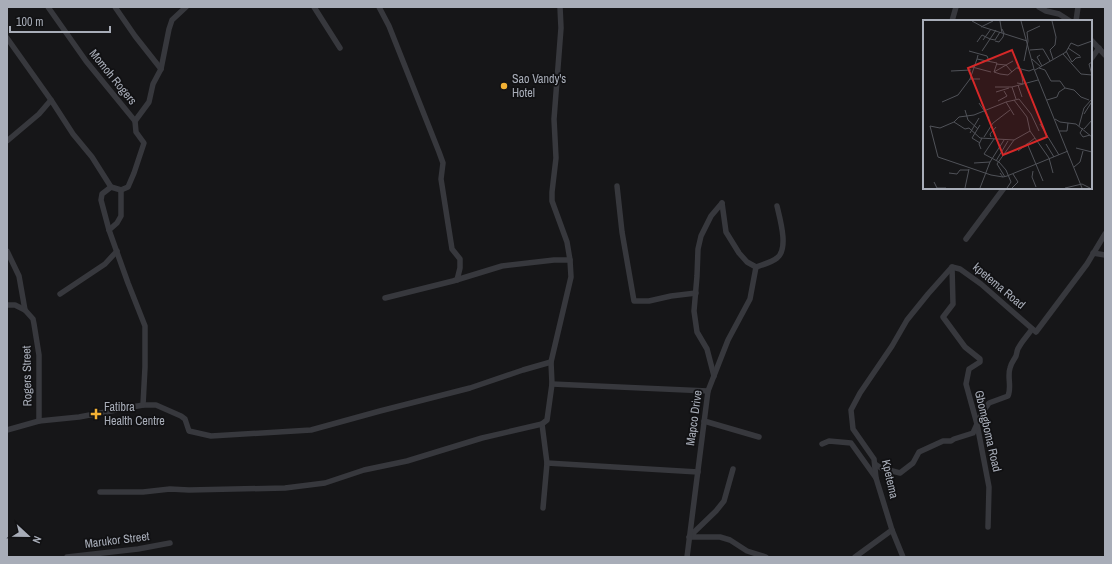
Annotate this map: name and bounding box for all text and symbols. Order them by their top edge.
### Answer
scale bar [10,8,110,34]
text: 100 m [16,14,43,30]
inset map [923,20,1092,189]
street label: Momoh Rogers [86,46,140,108]
place label: Sao Vandy's Hotel [512,71,566,101]
marker: Sao Vandy's Hotel [499,81,509,91]
street label: kpetema Road [969,259,1029,313]
street label: Rogers Street [18,345,36,406]
street label: Mapco Drive [682,389,706,447]
street label: Gbomgboma Road [971,389,1005,473]
place label: Fatibra Health Centre [104,399,165,429]
marker: Fatibra Health Centre [91,409,101,419]
street label: Kpetema [878,458,902,500]
north arrow [8,516,48,556]
street label: Marukor Street [84,528,151,552]
text: N [30,534,45,545]

